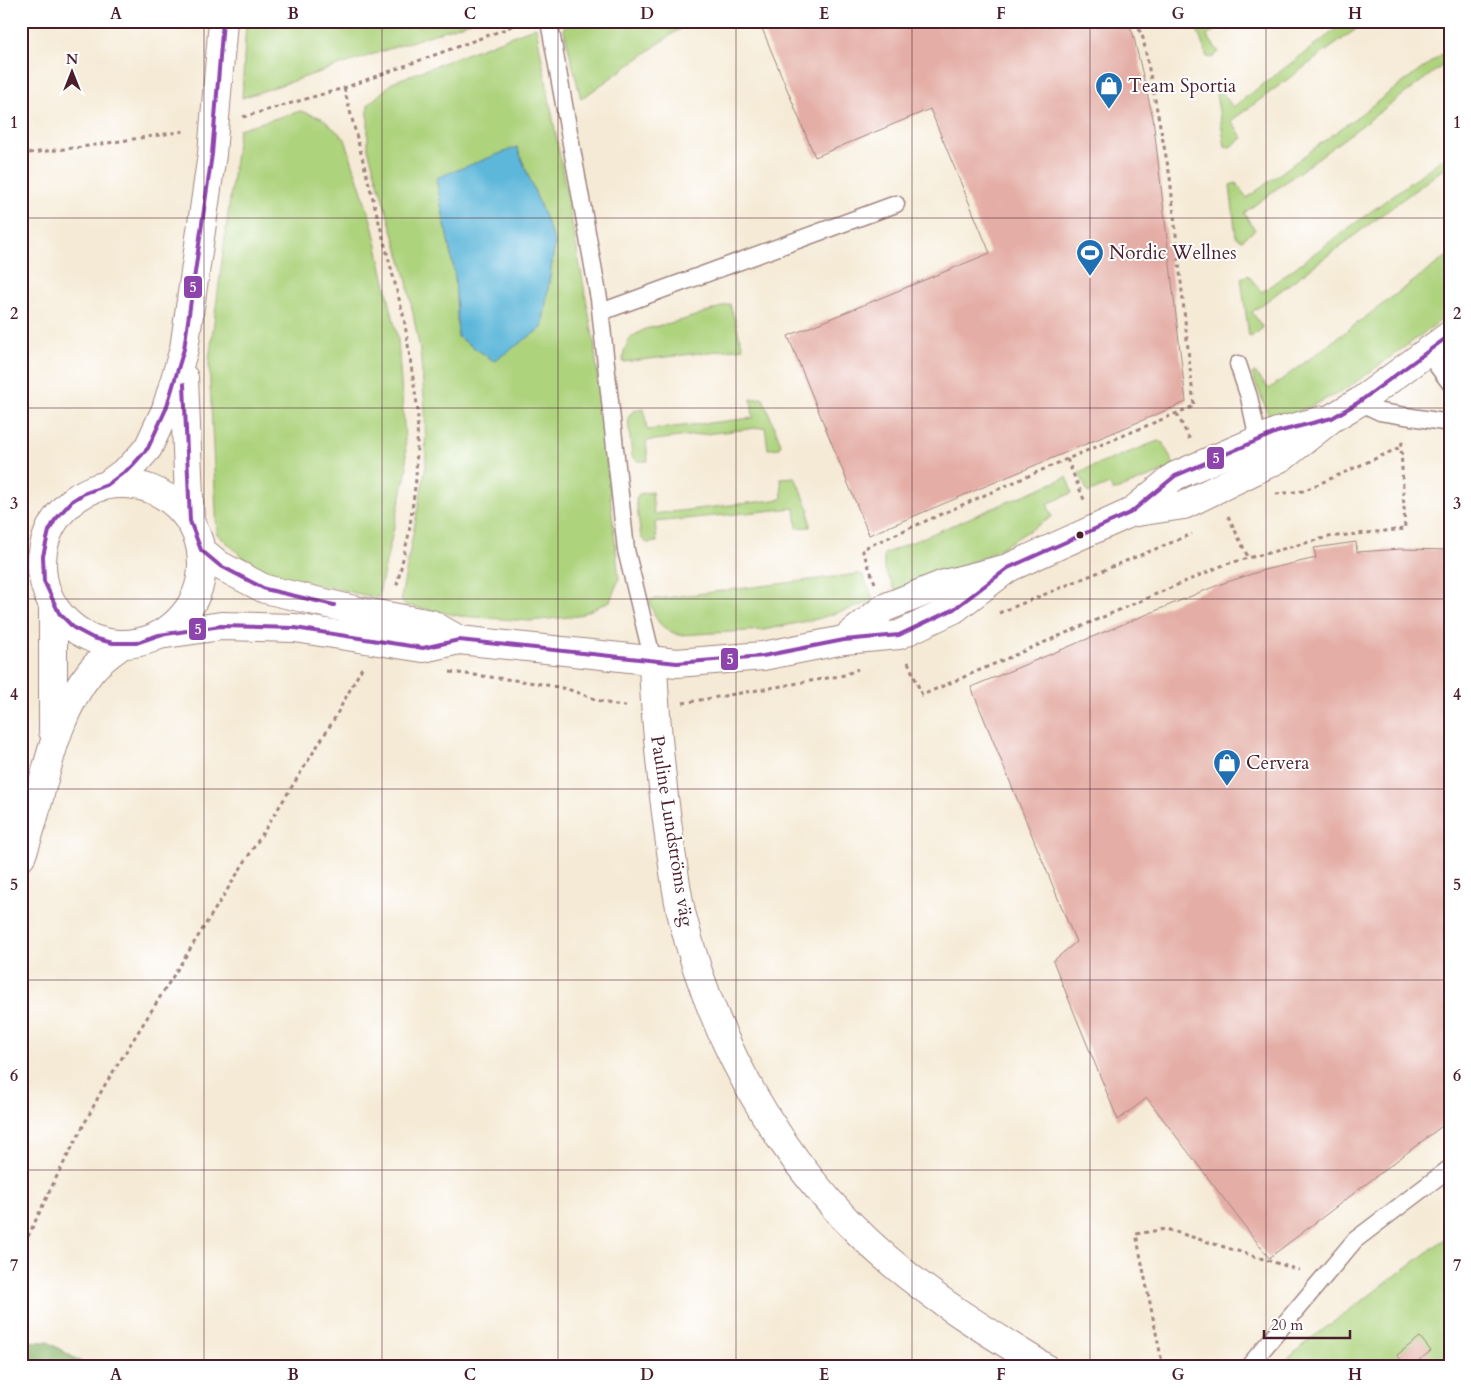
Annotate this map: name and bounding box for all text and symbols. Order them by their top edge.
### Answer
text: A [110,3,122,25]
text: B [287,3,299,25]
text: C [464,3,476,25]
text: D [640,3,654,25]
text: E [819,3,829,25]
text: F [996,3,1006,25]
text: G [1171,3,1185,25]
text: H [1348,3,1362,25]
north arrow [48,48,98,98]
text: N [66,50,78,69]
shop icon: Team Sportia [1094,71,1124,110]
place label: Team Sportia [1128,73,1236,99]
text: 1 [10,112,18,134]
text: 1 [1453,112,1461,134]
sports icon: Nordic Wellnes [1075,238,1105,277]
place label: Nordic Wellnes [1109,240,1237,266]
line badge: 5 [183,275,203,299]
text: 5 [189,278,197,297]
text: 2 [10,303,18,325]
text: 2 [1453,303,1461,325]
line badge: 5 [1206,446,1225,470]
text: 5 [1212,449,1220,468]
text: 3 [10,493,18,515]
text: 3 [1453,493,1461,515]
unlabelled marker [1075,530,1085,540]
line badge: 5 [188,617,207,641]
text: 5 [194,620,202,639]
line badge: 5 [720,647,739,671]
text: 5 [726,650,734,669]
text: 4 [10,684,18,706]
text: 4 [1453,684,1461,706]
street label: Pauline Lundströms väg [644,734,700,929]
shop icon: Cervera [1212,748,1242,787]
place label: Cervera [1246,750,1309,776]
text: 5 [10,874,18,896]
text: 5 [1453,874,1461,896]
text: 6 [10,1065,18,1087]
text: 6 [1453,1065,1461,1087]
text: 7 [10,1255,18,1277]
text: 7 [1453,1255,1461,1277]
scale bar [1264,1308,1350,1340]
text: 20 m [1271,1315,1303,1335]
text: A [110,1364,122,1386]
text: B [287,1364,299,1386]
text: C [464,1364,476,1386]
text: D [640,1364,654,1386]
text: E [819,1364,829,1386]
text: F [996,1364,1006,1386]
text: G [1171,1364,1185,1386]
text: H [1348,1364,1362,1386]

